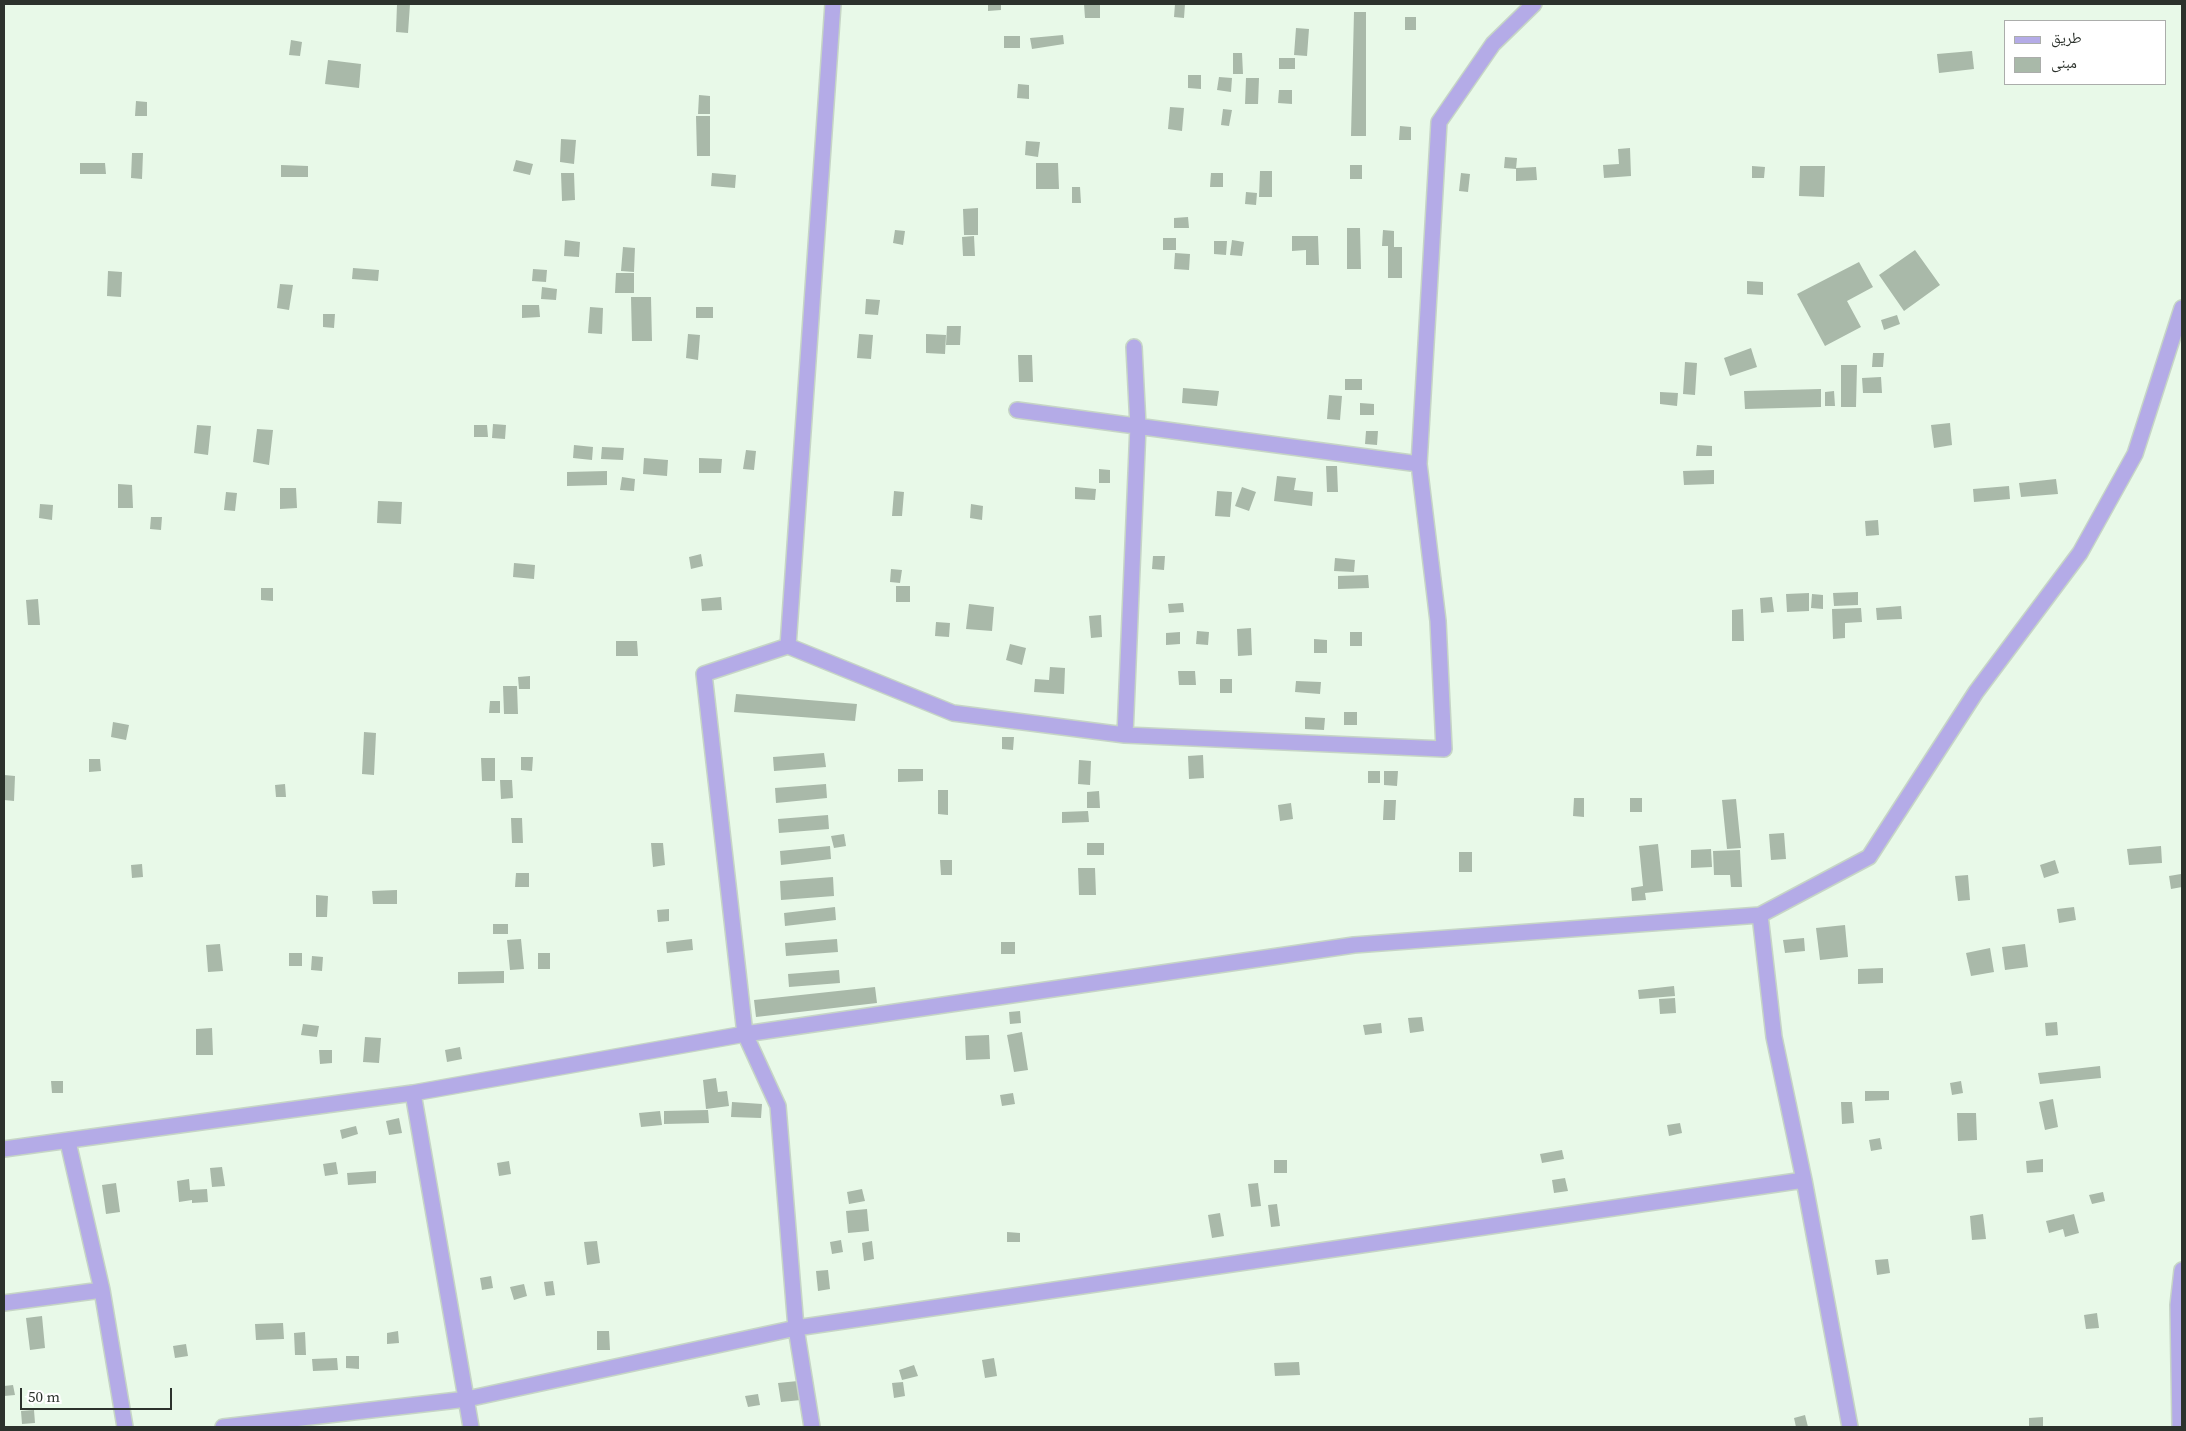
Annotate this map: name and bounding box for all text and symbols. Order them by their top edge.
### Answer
legend [2004,20,2166,85]
text: طريق [2051,27,2082,48]
text: مبنى [2051,52,2077,73]
scale bar [22,1378,175,1410]
text: 50 m [28,1386,60,1407]

